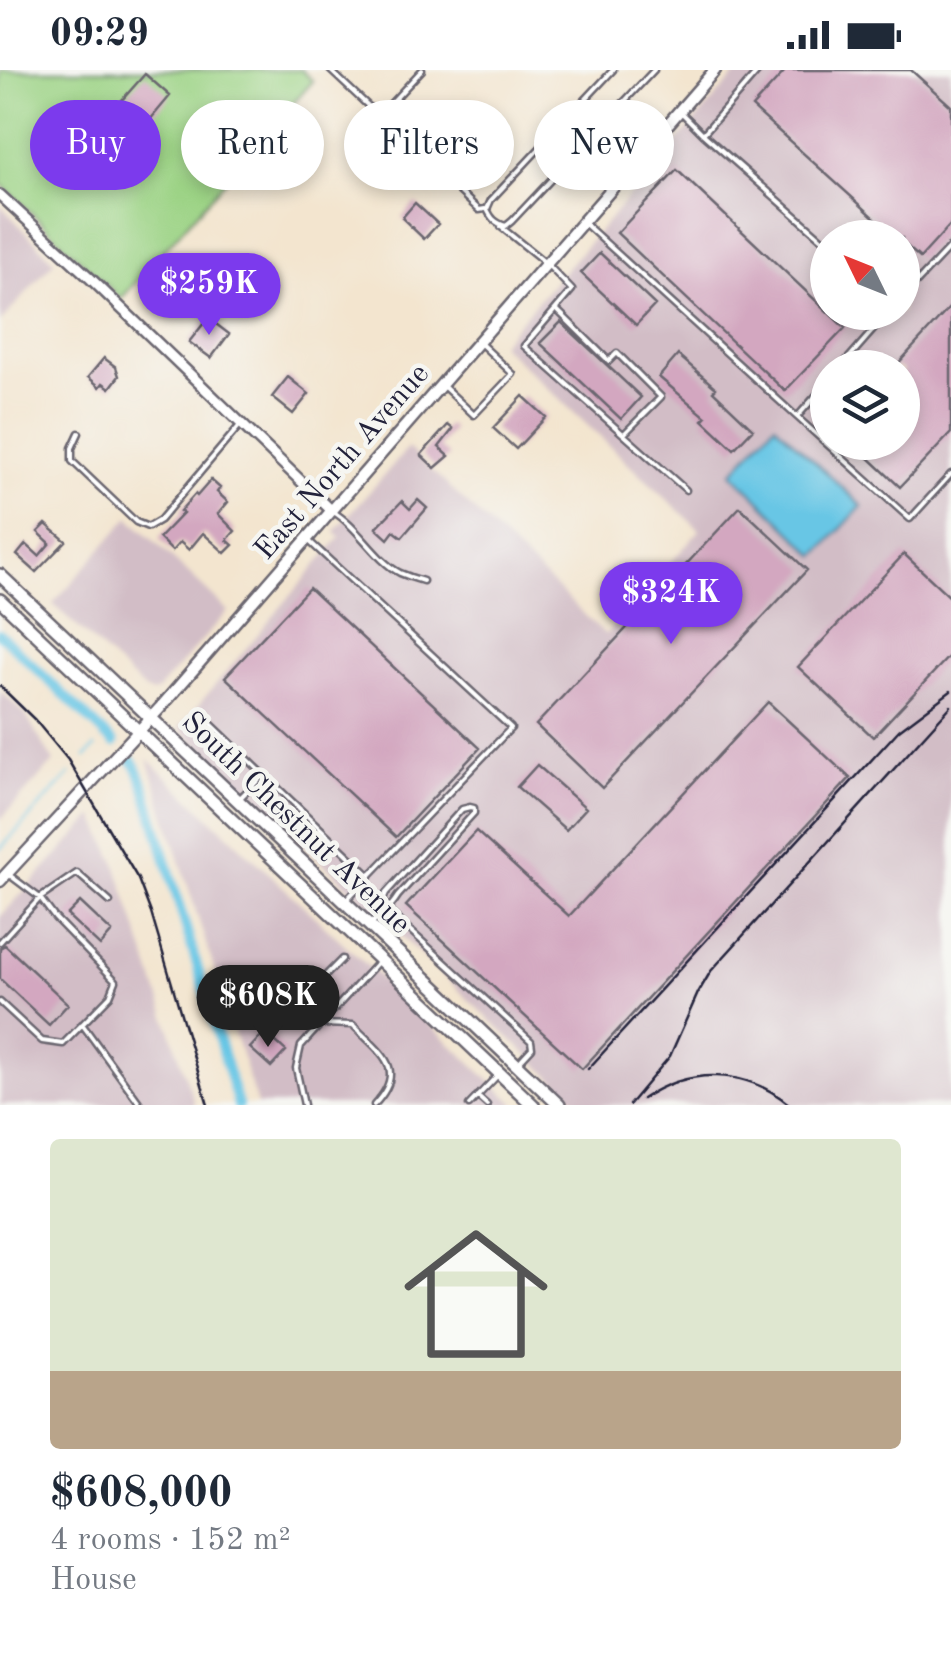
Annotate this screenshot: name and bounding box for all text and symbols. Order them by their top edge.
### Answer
text: 09:29 [50,16,149,54]
chip: Buy [30,100,161,190]
chip: Rent [181,100,324,190]
chip: Filters [344,100,514,190]
chip: New [534,100,674,190]
north arrow [810,220,920,330]
map controls [810,220,920,460]
pin: $259K [139,253,279,338]
text: $259K [160,269,258,301]
button: layers [810,350,920,460]
street label: East North Avenue [250,359,435,566]
pin: $324K [601,562,741,647]
text: $324K [622,578,720,610]
street label: South Chestnut Avenue [176,707,416,940]
pin: $608K [198,965,338,1050]
text: $608K [219,981,317,1013]
icon: home [386,1204,566,1384]
text: $608,000 [50,1474,232,1516]
text: 4 rooms · 152 m² [50,1525,291,1557]
text: House [50,1565,137,1597]

